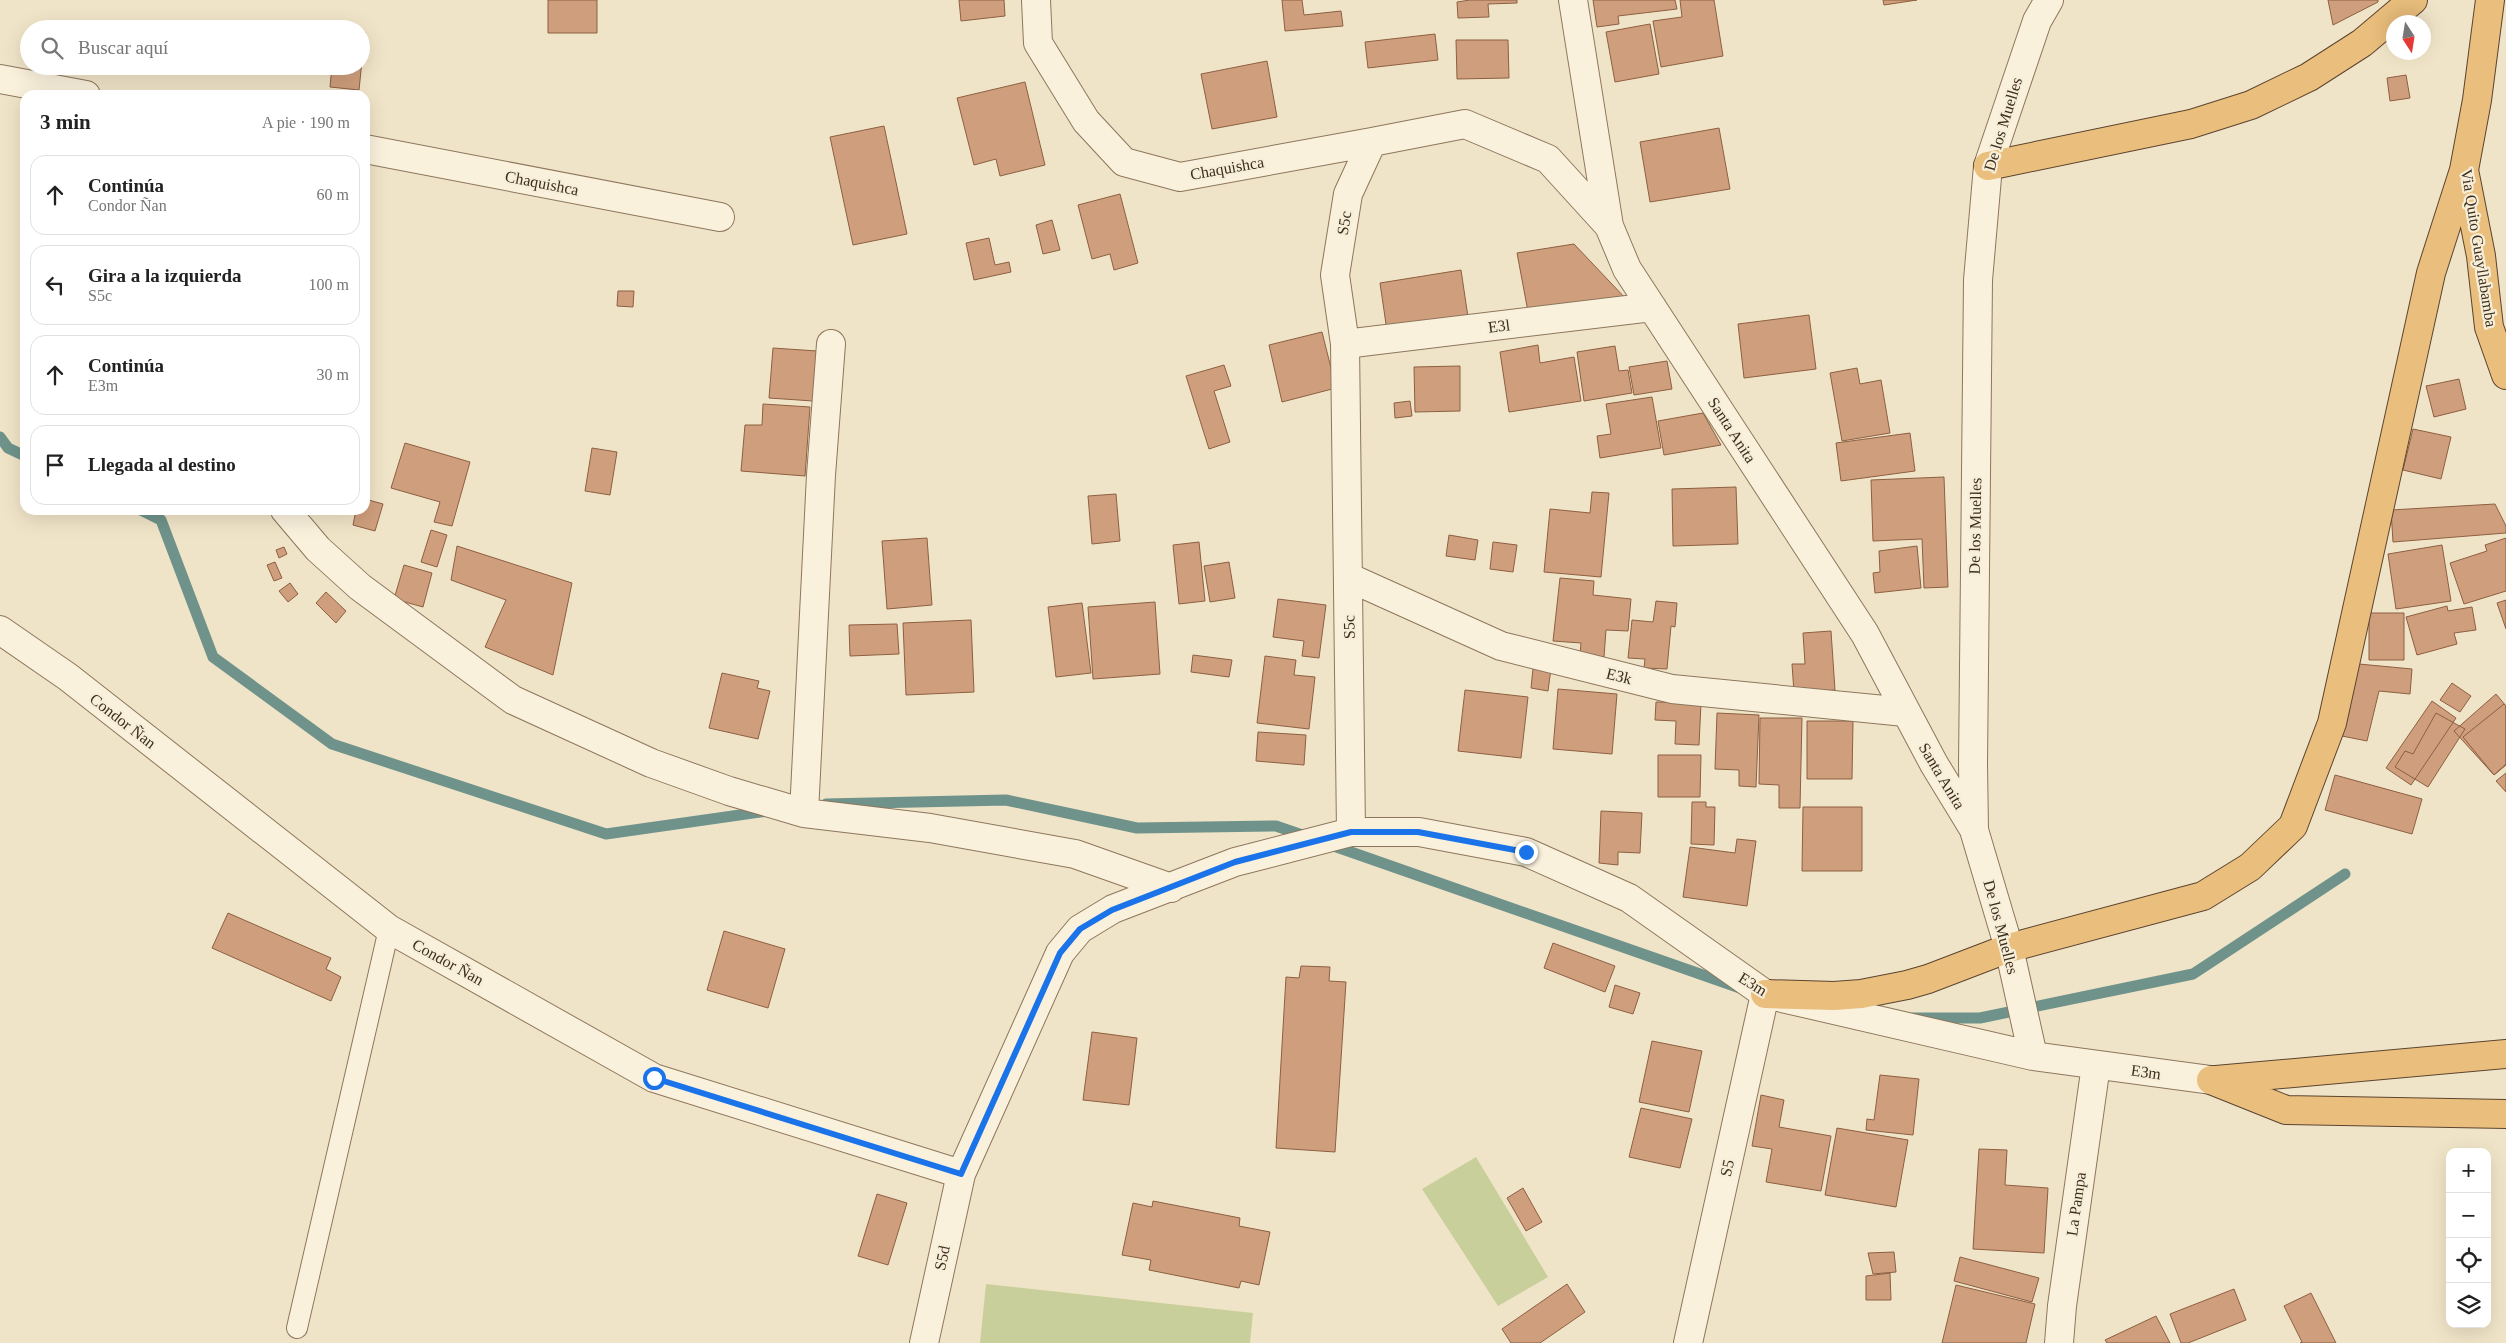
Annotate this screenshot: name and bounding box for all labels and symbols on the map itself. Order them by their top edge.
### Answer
north arrow [2386,15,2431,60]
street label: De los Muelles [1981,75,2025,173]
street label: Chaquishca [1189,153,1265,184]
street label: Chaquishca [504,168,580,199]
street label: Via Quito Guayllabamba [2457,168,2500,328]
street label: S5c [1334,210,1354,236]
street label: E3l [1487,316,1512,336]
street label: Santa Anita [1705,394,1759,466]
street label: De los Muelles [1966,477,1984,575]
street label: S5c [1340,615,1358,639]
street label: E3k [1604,665,1634,687]
street label: Condor Ñan [87,690,159,752]
street label: Santa Anita [1916,740,1968,812]
route end [1515,841,1538,864]
street label: De los Muelles [1980,878,2022,976]
street label: Condor Ñan [409,935,487,989]
street label: E3m [1736,969,1771,1000]
street label: E3m [2130,1061,2163,1083]
route start [643,1067,666,1090]
street label: S5 [1717,1158,1737,1178]
street label: La Pampa [2063,1171,2090,1237]
street label: S5d [931,1244,953,1272]

